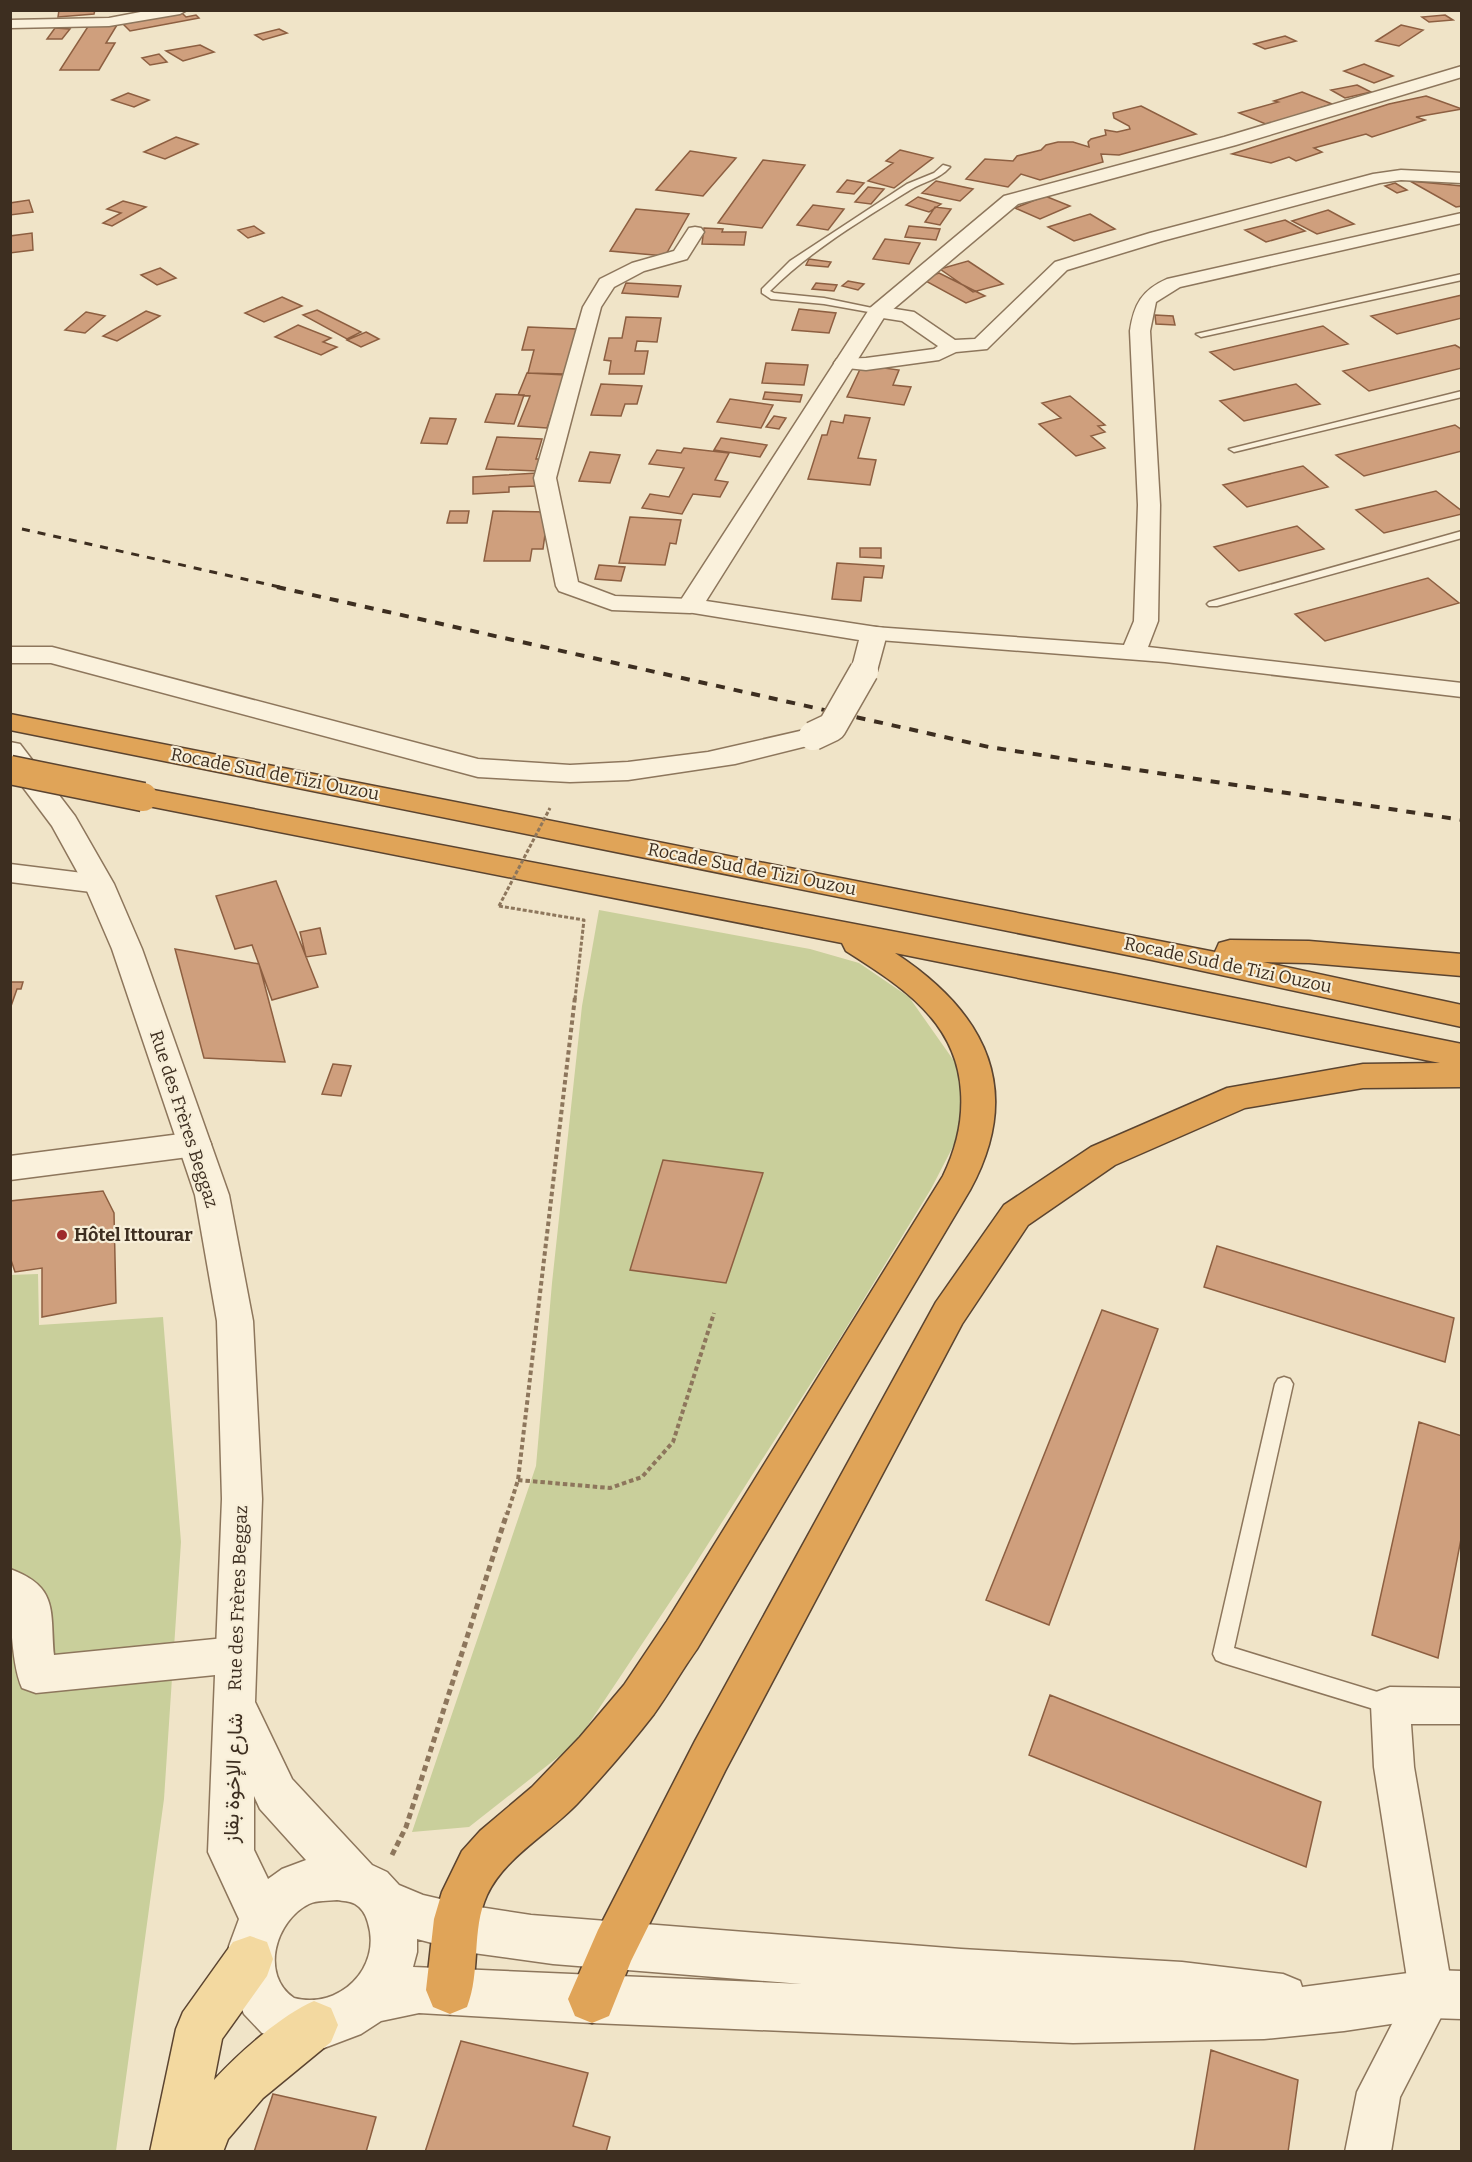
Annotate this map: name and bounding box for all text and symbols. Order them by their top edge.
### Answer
street label: Rocade Sud de Tizi Ouzou [169,743,381,805]
street label: Rocade Sud de Tizi Ouzou [646,838,858,900]
street label: Rocade Sud de Tizi Ouzou [1122,932,1334,998]
street label: Rue des Frères Beggaz [145,1027,223,1211]
place label: Hôtel Ittourar [74,1224,193,1246]
marker: Hôtel Ittourar [55,1228,69,1242]
street label: Rue des Frères Beggaz [224,1505,252,1691]
street label: شارع الإخوة بقاز [218,1713,249,1844]

